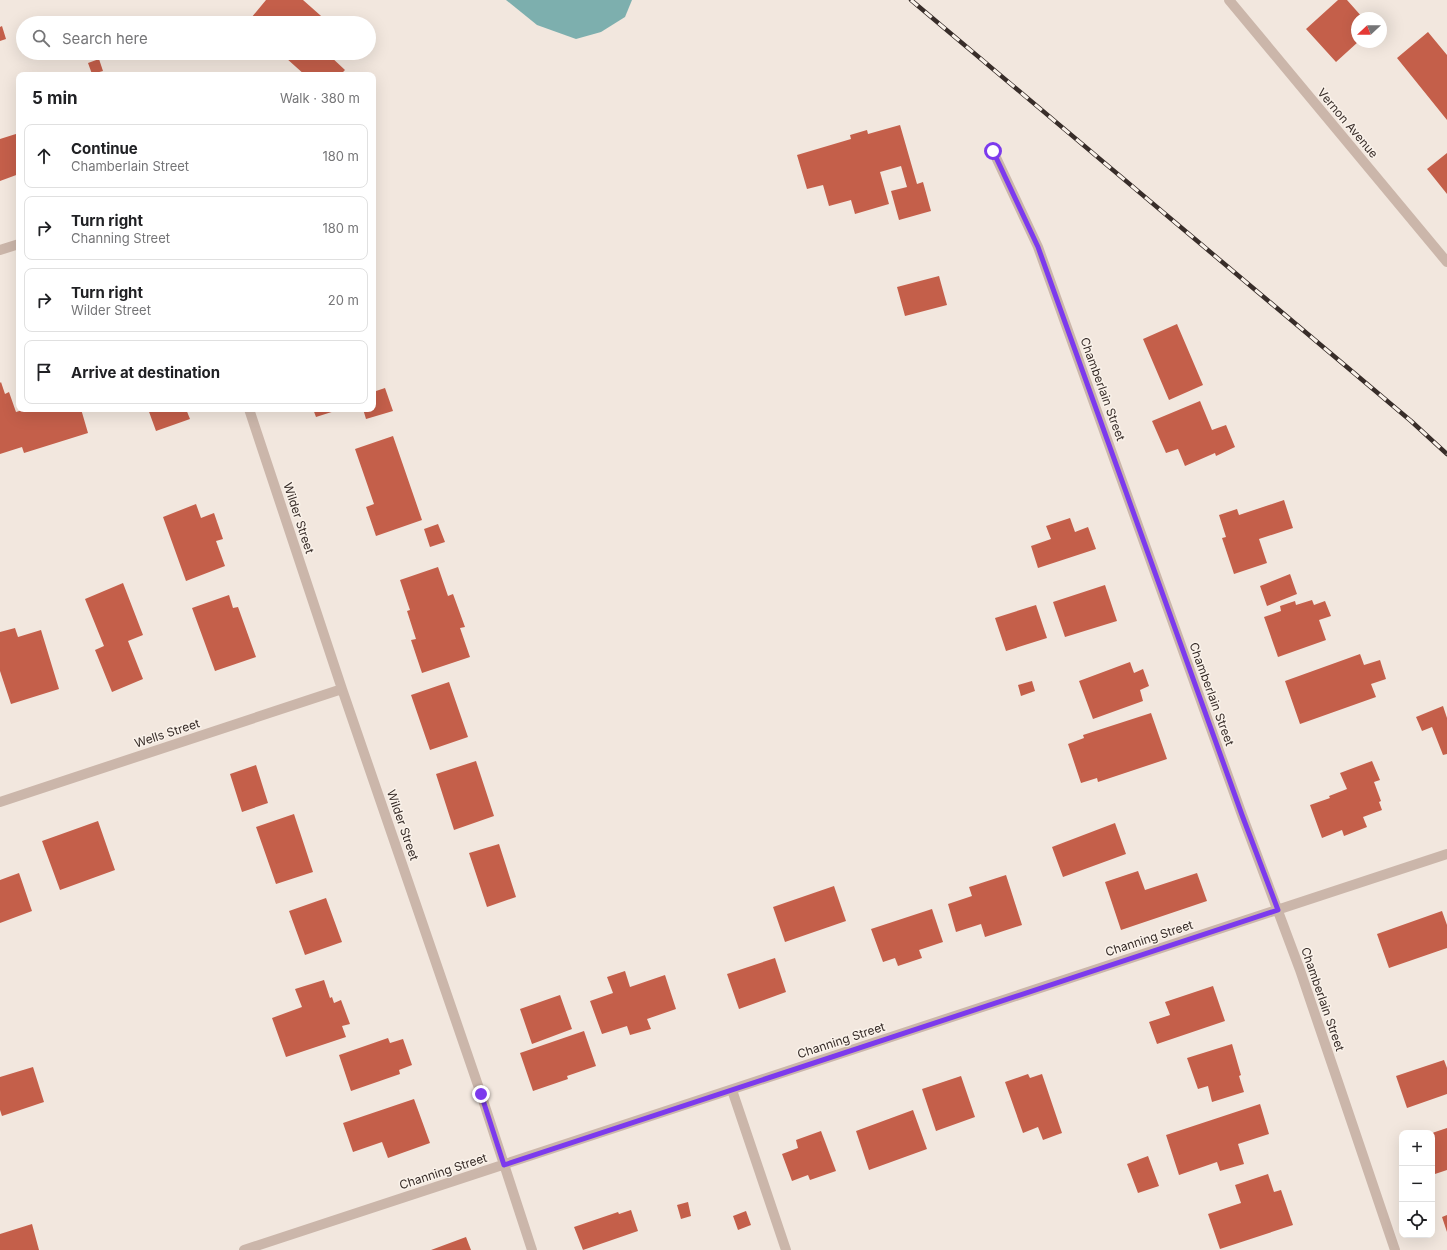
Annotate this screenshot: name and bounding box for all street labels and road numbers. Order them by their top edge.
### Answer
street label: Vernon Avenue [1315,85,1381,161]
street label: Chamberlain Street [1077,335,1129,443]
street label: Wilder Street [280,481,318,555]
street label: Chamberlain Street [1186,640,1238,748]
street label: Wells Street [133,715,202,751]
street label: Wilder Street [384,788,422,862]
street label: Channing Street [1103,917,1195,959]
street label: Chamberlain Street [1298,945,1348,1053]
street label: Channing Street [795,1019,887,1061]
street label: Channing Street [397,1150,489,1192]

